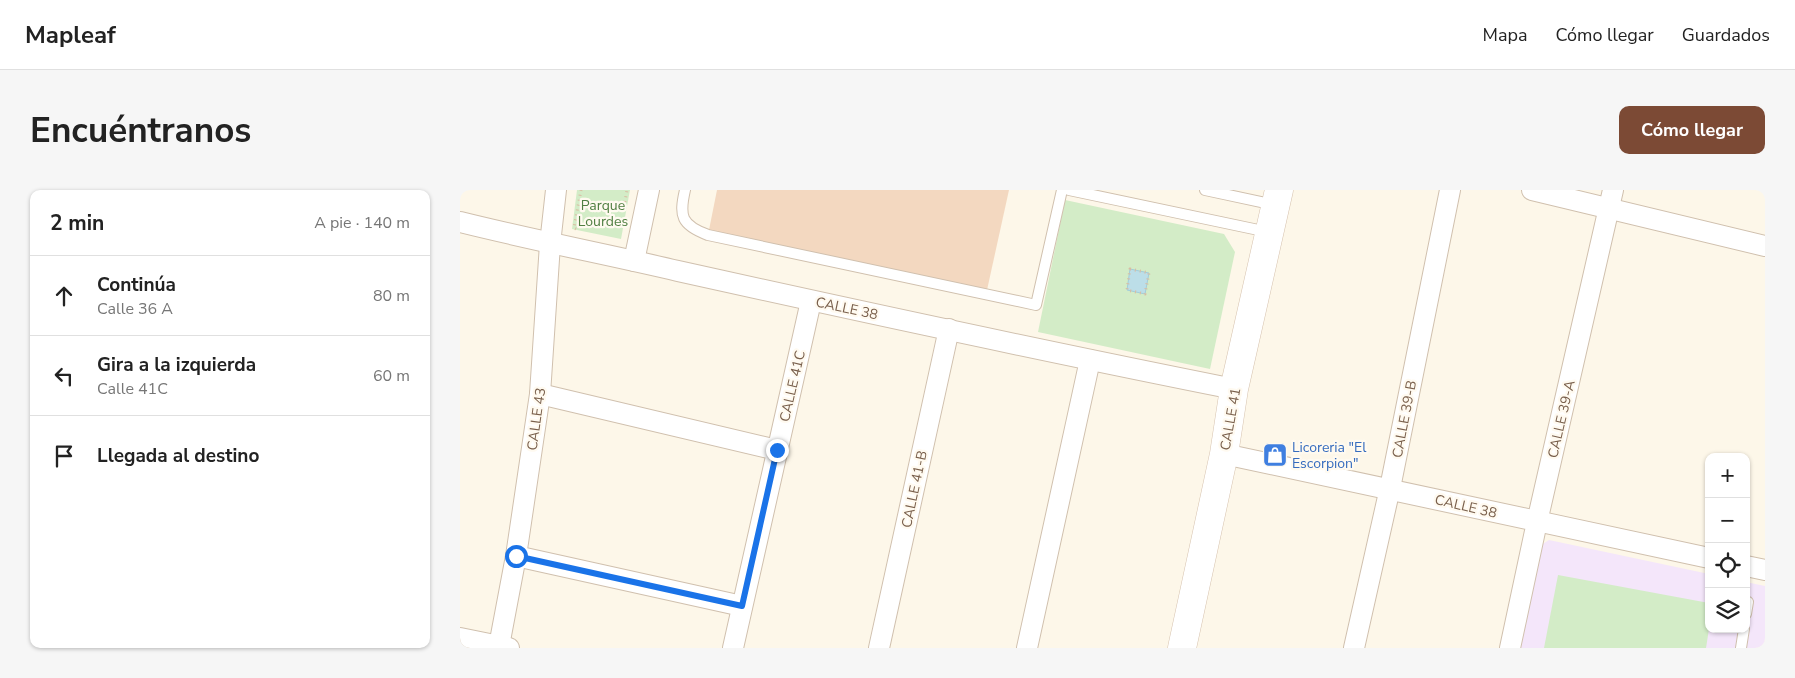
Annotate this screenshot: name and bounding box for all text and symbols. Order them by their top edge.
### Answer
text: Mapleaf [25,19,116,51]
text: Mapa [1483,23,1528,47]
text: Cómo llegar [1556,23,1654,47]
text: Guardados [1682,23,1770,47]
button: Cómo llegar [1619,106,1765,154]
text: Encuéntranos [30,107,251,154]
park label: Parque Lourdes [578,196,628,231]
text: 2 min [50,209,104,237]
text: A pie · 140 m [314,212,410,234]
text: Continúa [97,272,176,298]
icon: ahead [50,282,78,310]
text: 80 m [373,285,410,307]
street label: CALLE 38 [814,293,880,324]
text: Calle 36 A [97,298,173,320]
street label: CALLE 41C [775,349,810,424]
text: Gira a la izquierda [97,352,256,378]
icon: left [50,362,78,390]
text: 60 m [373,365,410,387]
text: Calle 41C [97,378,168,400]
street label: CALLE 39-A [1543,378,1580,460]
street label: CALLE 39-B [1388,379,1421,459]
street label: CALLE 43 [523,386,550,452]
street label: CALLE 41 [1216,386,1245,452]
place label: Licoreria "El Escorpion" [1292,438,1367,473]
route end [766,439,789,462]
icon: arrive [50,442,78,470]
shop icon: Licoreria "El Escorpion" [1262,442,1288,468]
text: Llegada al destino [97,443,259,469]
street label: CALLE 41-B [897,449,932,529]
map controls [1705,453,1750,633]
button: + [1705,453,1750,498]
street label: CALLE 38 [1433,490,1499,523]
button: − [1705,498,1750,543]
button: locate [1705,543,1750,588]
route start [505,545,528,568]
button: layers [1705,588,1750,633]

